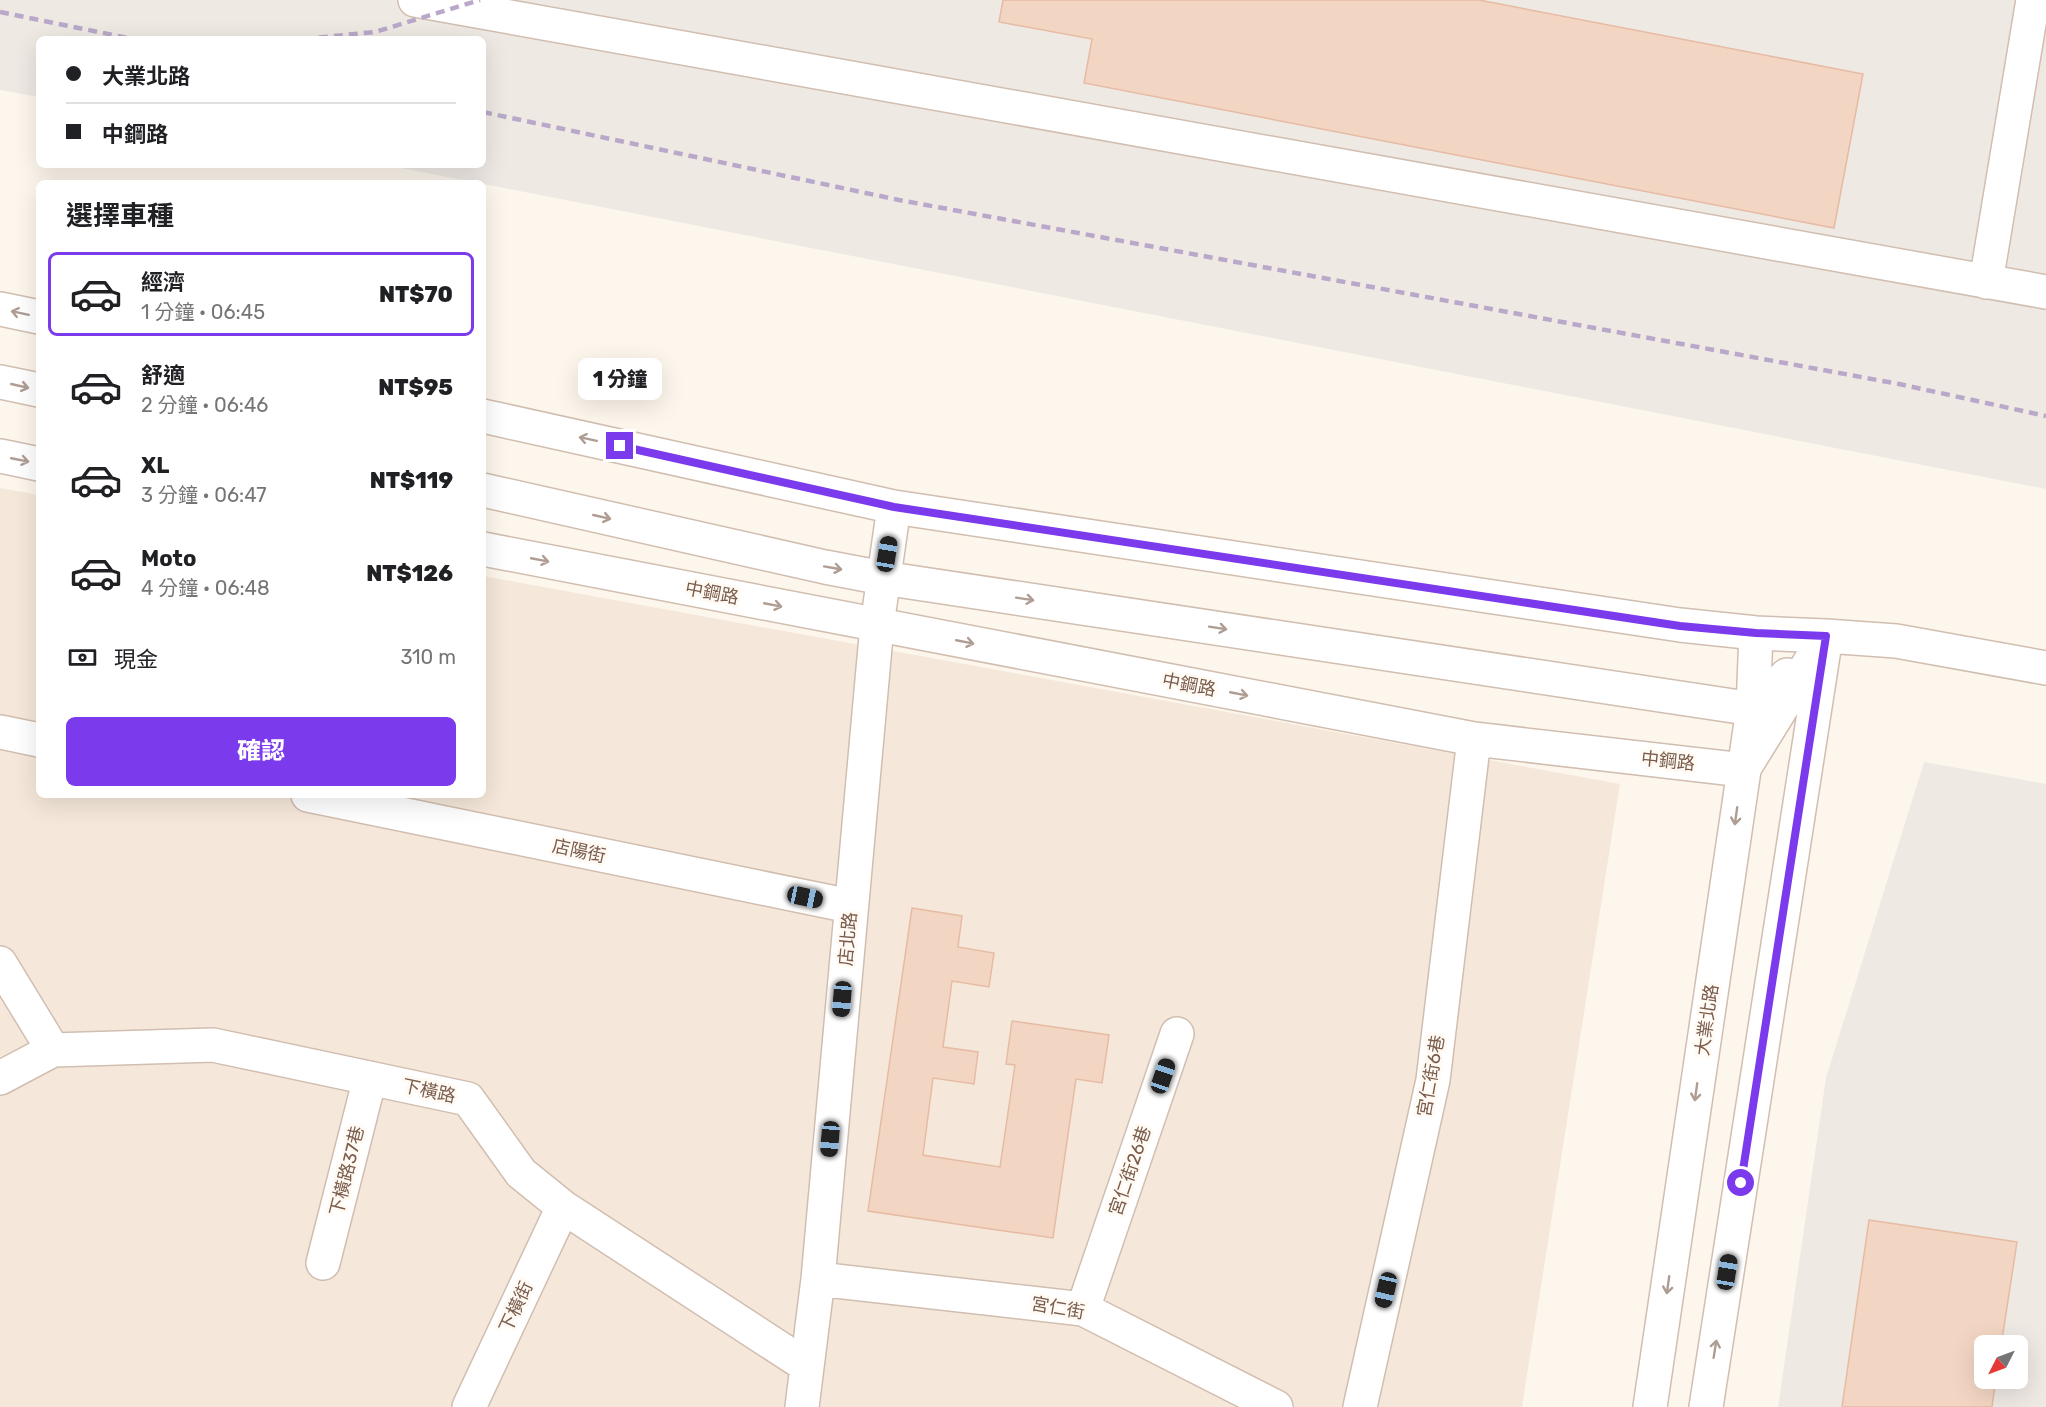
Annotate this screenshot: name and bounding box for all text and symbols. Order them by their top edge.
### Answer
text: 大業北路 [102,63,190,90]
text: 中鋼路 [102,121,168,148]
text: 選擇車種 [66,200,174,232]
icon: car [69,267,123,321]
text: 經濟 [141,269,185,296]
text: NT$70 [379,281,453,308]
text: 1 分鐘 · 06:45 [141,300,265,324]
one-way arrow [10,307,30,318]
callout: 1 分鐘 [578,359,662,401]
icon: car [69,360,123,414]
text: 舒適 [141,362,185,389]
text: 1 分鐘 [593,367,647,391]
text: NT$95 [378,374,453,401]
one-way arrow [9,381,29,392]
text: 2 分鐘 · 06:46 [141,393,268,417]
route end [606,432,633,459]
one-way arrow [578,433,598,444]
text: XL [141,452,169,479]
icon: car [69,453,123,507]
one-way arrow [9,455,29,466]
text: NT$119 [370,467,453,494]
text: 3 分鐘 · 06:47 [141,483,267,507]
one-way arrow [591,512,611,523]
car [875,535,899,573]
text: Moto [141,545,196,572]
icon: car [69,546,123,600]
one-way arrow [530,555,550,566]
text: NT$126 [366,560,453,587]
one-way arrow [823,563,842,574]
text: 4 分鐘 · 06:48 [141,576,270,600]
street label: 中鋼路 [683,577,741,609]
one-way arrow [1015,594,1035,605]
one-way arrow [763,600,783,611]
one-way arrow [1208,623,1228,634]
one-way arrow [954,637,974,648]
icon: cash [66,641,99,674]
text: 310 m [400,645,456,669]
text: 現金 [114,646,158,673]
street label: 中鋼路 [1160,669,1218,701]
one-way arrow [1228,689,1248,700]
button: 確認 [66,717,456,786]
street label: 中鋼路 [1640,747,1696,775]
one-way arrow [1731,806,1742,826]
street label: 店陽街 [550,835,608,867]
car [786,884,824,910]
street label: 店北路 [835,911,861,967]
car [831,980,853,1018]
street label: 大業北路 [1691,983,1723,1057]
street label: 宮仁街6巷 [1413,1033,1449,1119]
car [1149,1056,1177,1096]
street label: 下橫路 [400,1075,458,1107]
one-way arrow [1690,1082,1701,1102]
car [819,1120,841,1158]
street label: 宮仁街26巷 [1104,1123,1156,1219]
street label: 下橫路37巷 [325,1124,369,1218]
route start [1727,1169,1754,1196]
car [1715,1253,1739,1291]
car [1373,1270,1399,1310]
one-way arrow [1662,1275,1673,1295]
street label: 下橫街 [495,1278,537,1336]
street label: 宮仁街 [1030,1292,1086,1324]
north arrow [1974,1335,2028,1389]
map controls [1974,1335,2028,1389]
one-way arrow [1710,1340,1721,1360]

